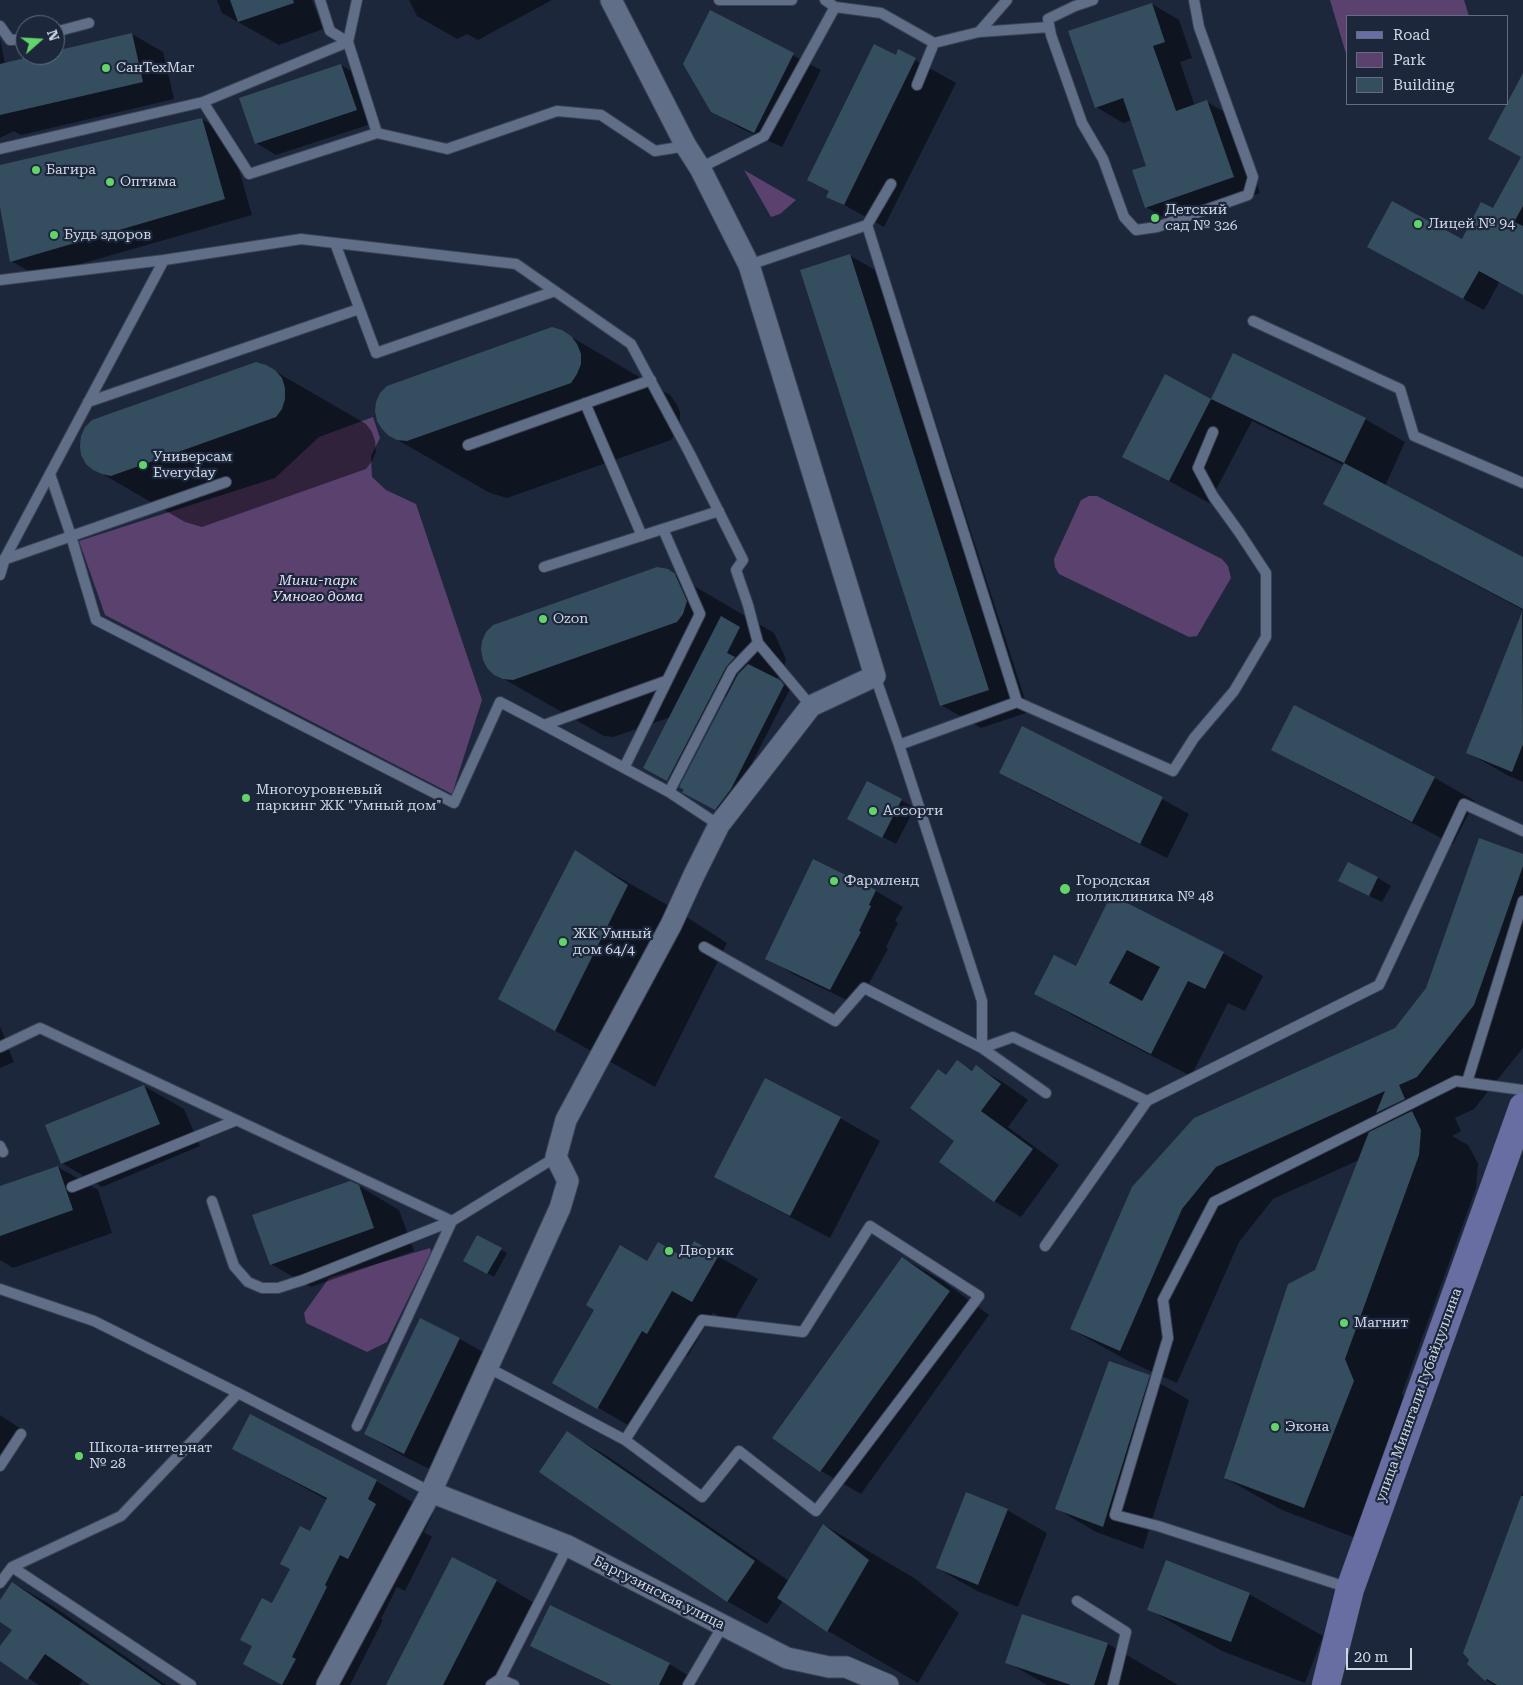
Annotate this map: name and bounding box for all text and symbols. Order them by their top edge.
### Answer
north arrow [15,15,65,65]
legend [1346,15,1508,105]
text: Road [1393,26,1430,44]
text: N [44,28,63,43]
text: Park [1393,51,1426,69]
place label: СанТехМаг [116,60,195,76]
marker: СанТехМаг [100,62,112,74]
text: Building [1393,76,1454,94]
place label: Багира [46,162,96,178]
marker: Багира [30,164,42,176]
place label: Оптима [120,174,176,190]
marker: Оптима [104,176,116,188]
place label: Детский сад № 326 [1165,202,1238,234]
marker: Детский сад № 326 [1149,212,1161,224]
place label: Лицей № 94 [1428,216,1515,232]
marker: Лицей № 94 [1412,218,1424,230]
place label: Будь здоров [64,227,151,243]
marker: Будь здоров [48,229,60,241]
place label: Универсам Everyday [153,449,232,482]
marker: Универсам Everyday [137,459,149,471]
park label: Мини-парк Умного дома [273,573,363,606]
place label: Ozon [553,611,588,627]
marker: Ozon [537,613,549,625]
place label: Многоуровневый паркинг ЖК "Умный дом" [256,782,442,814]
marker: Многоуровневый паркинг ЖК "Умный дом" [240,792,252,804]
place label: Ассорти [883,803,943,819]
marker: Ассорти [867,805,879,817]
place label: Фармленд [844,873,919,889]
place label: Городская поликлиника № 48 [1076,873,1214,906]
marker: Фармленд [828,875,840,887]
marker: Городская поликлиника № 48 [1058,882,1072,896]
place label: ЖК Умный дом 64/4 [573,926,652,959]
marker: ЖК Умный дом 64/4 [557,936,569,948]
place label: Дворик [679,1243,734,1259]
marker: Дворик [663,1245,675,1257]
street label: улица Минигали Губайдуллина [1372,1286,1466,1504]
place label: Магнит [1354,1315,1408,1331]
marker: Магнит [1338,1317,1350,1329]
place label: Экона [1285,1419,1329,1435]
marker: Экона [1269,1421,1281,1433]
place label: Школа-интернат № 28 [89,1440,212,1472]
marker: Школа-интернат № 28 [73,1450,85,1462]
street label: Баргузинская улица [591,1553,727,1633]
scale bar [1348,1638,1414,1670]
text: 20 m [1354,1648,1388,1666]

